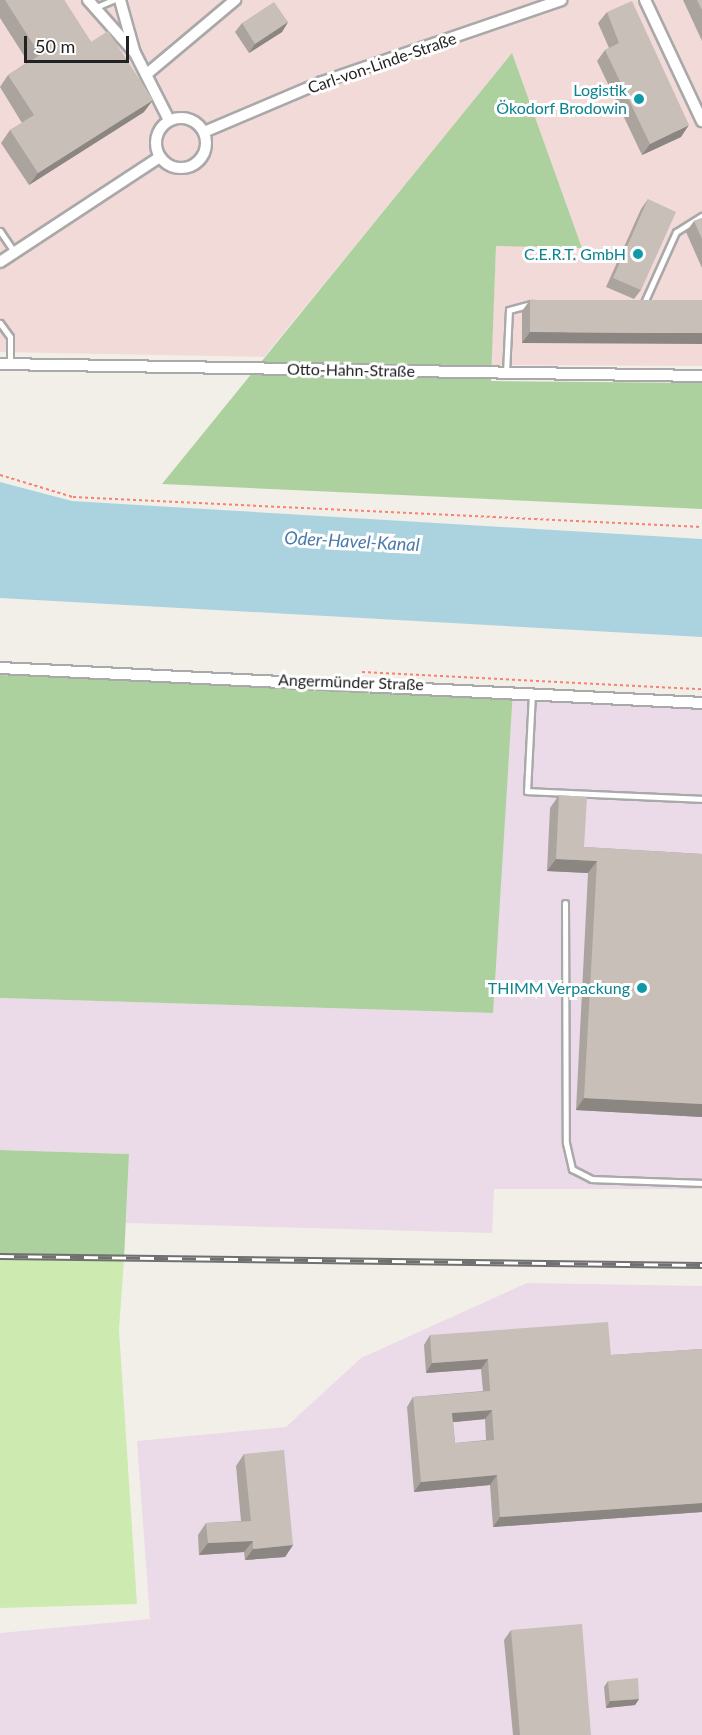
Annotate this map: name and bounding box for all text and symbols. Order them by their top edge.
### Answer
scale bar [27,24,132,62]
street label: Carl-von-Linde-Straße [305,29,459,97]
text: 50 m [35,35,75,57]
place label: Logistik Ökodorf Brodowin [496,80,627,118]
marker: Logistik Ökodorf Brodowin [632,92,646,106]
place label: C.E.R.T. GmbH [524,244,626,264]
marker: C.E.R.T. GmbH [631,247,645,261]
street label: Otto-Hahn-Straße [287,359,415,381]
water label: Oder-Havel-Kanal [284,527,420,555]
street label: Angermünder Straße [278,670,424,694]
place label: THIMM Verpackung [487,978,630,998]
marker: THIMM Verpackung [635,981,649,995]

